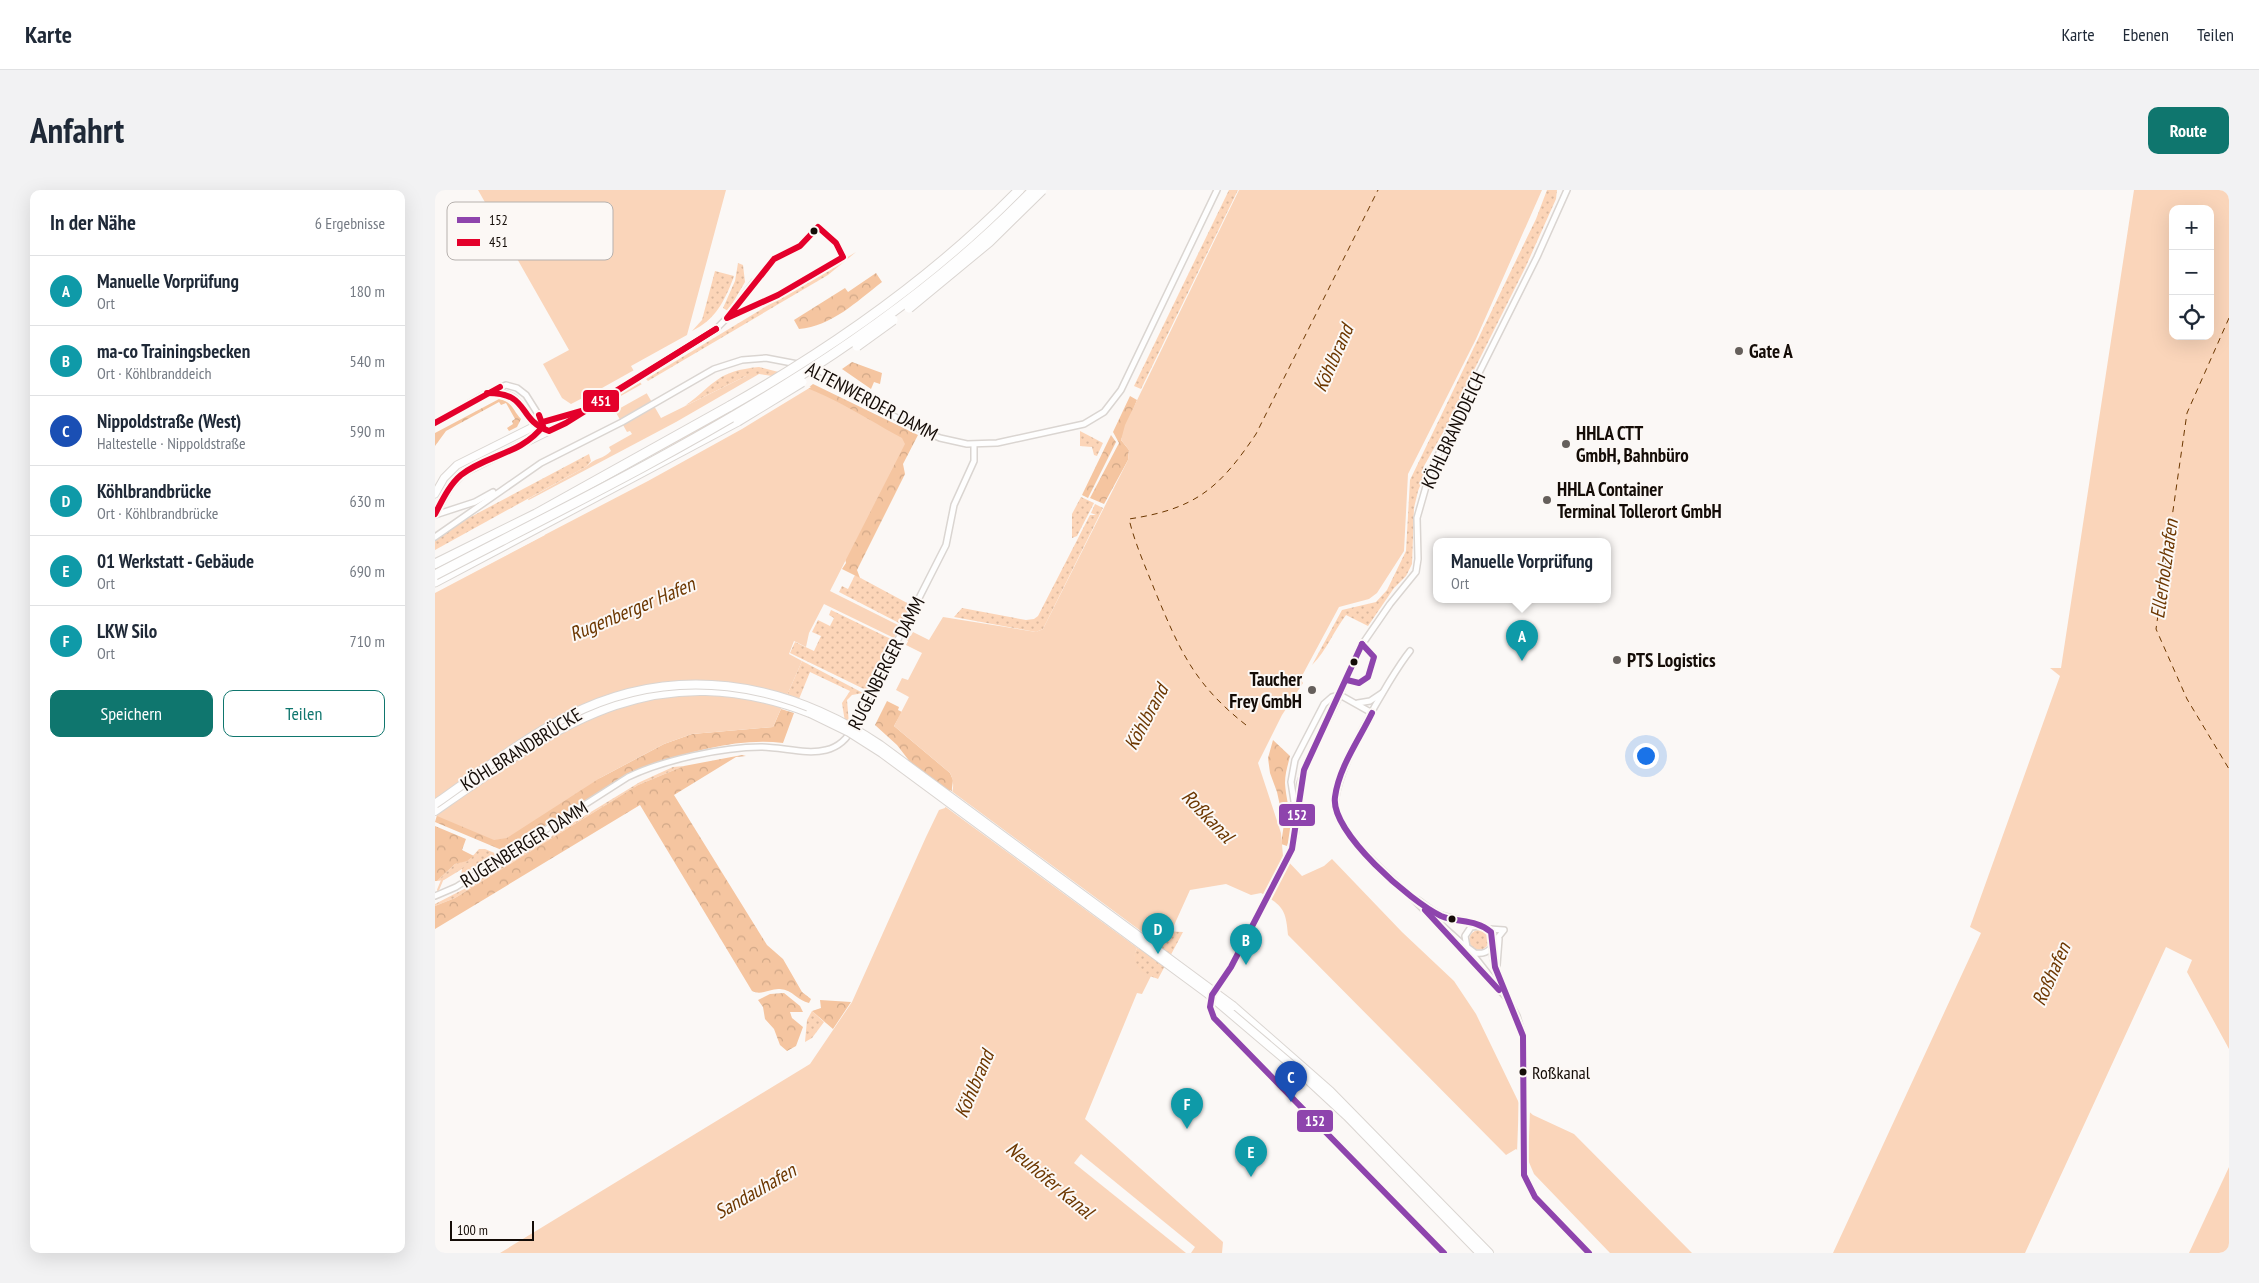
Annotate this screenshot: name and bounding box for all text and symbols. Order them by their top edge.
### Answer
text: Karte [25,19,72,50]
text: Karte [2061,23,2095,46]
text: Ebenen [2123,23,2169,46]
text: Teilen [2197,23,2234,46]
text: Anfahrt [30,107,124,153]
button: Route [2148,107,2229,154]
legend [447,202,613,260]
map controls [2169,205,2214,340]
button: + [2169,205,2214,250]
text: In der Nähe [50,209,136,236]
text: 152 [489,211,508,229]
text: 6 Ergebnisse [315,213,385,233]
unlabelled marker [809,226,819,236]
text: 451 [489,233,508,251]
button: − [2169,250,2214,295]
text: Manuelle Vorprüfung [97,269,239,293]
text: A [62,281,70,301]
text: 180 m [350,281,385,301]
text: Ort [97,293,115,313]
button: locate [2169,295,2214,340]
water label: Köhlbrand [1307,318,1360,396]
text: ma-co Trainingsbecken [97,339,250,363]
place label: Gate A [1749,339,1793,363]
marker: Gate A [1733,345,1745,357]
text: B [62,351,70,371]
text: 540 m [350,351,385,371]
street label: ALTENWERDER DAMM [802,356,942,446]
text: Ort · Köhlbranddeich [97,363,212,383]
street label: KÖHLBRANDDEICH [1416,368,1490,492]
line badge: 451 [582,389,620,413]
text: 451 [591,392,611,410]
text: Nippoldstraße (West) [97,409,241,433]
text: C [62,421,70,441]
text: 590 m [350,421,385,441]
place label: HHLA CTT GmbH, Bahnbüro [1576,421,1689,467]
text: Haltestelle · Nippoldstraße [97,433,246,453]
marker: HHLA CTT GmbH, Bahnbüro [1560,438,1572,450]
place label: HHLA Container Terminal Tollerort GmbH [1557,477,1722,523]
text: Köhlbrandbrücke [97,479,211,503]
text: D [62,491,70,511]
text: 630 m [350,491,385,511]
marker: HHLA Container Terminal Tollerort GmbH [1541,494,1553,506]
text: Ort · Köhlbrandbrücke [97,503,218,523]
water label: Ellerholzhafen [2144,517,2184,620]
popup [1433,538,1611,603]
text: 01 Werkstatt - Gebäude [97,549,254,573]
text: Manuelle Vorprüfung [1451,549,1593,573]
text: E [63,561,69,581]
text: 690 m [350,561,385,581]
water label: Rugenberger Hafen [565,570,700,647]
text: Ort [97,573,115,593]
text: Ort [1451,573,1469,593]
street label: RUGENBERGER DAMM [842,593,930,733]
text: LKW Silo [97,619,157,643]
pin: A [1506,620,1538,661]
text: F [63,631,69,651]
text: 710 m [350,631,385,651]
text: Ort [97,643,115,663]
place label: PTS Logistics [1627,648,1716,672]
marker: PTS Logistics [1611,654,1623,666]
unlabelled marker [1349,657,1359,667]
place label: Taucher Frey GmbH [1229,667,1302,713]
water label: Köhlbrand [1118,678,1175,754]
marker: Taucher Frey GmbH [1306,684,1318,696]
button: Speichern [50,690,213,737]
button: Teilen [223,690,385,737]
street label: KÖHLBRANDBRÜCKE [456,702,586,796]
your location [1633,743,1659,769]
water label: Roßkanal [1176,784,1241,850]
street label: RUGENBERGER DAMM [456,795,592,893]
line badge: 152 [1278,803,1316,827]
text: 152 [1287,806,1307,824]
pin: D [1142,913,1174,954]
unlabelled marker [1447,914,1457,924]
pin: B [1230,924,1262,965]
water label: Roßhafen [2026,937,2077,1009]
water label: Köhlbrand [948,1044,1001,1122]
pin: C [1275,1061,1307,1102]
place label: Roßkanal [1532,1061,1591,1084]
marker: Roßkanal [1518,1067,1528,1077]
pin: F [1171,1088,1203,1129]
line badge: 152 [1296,1109,1334,1133]
text: 152 [1305,1112,1325,1130]
water label: Neuhöfer Kanal [1001,1136,1101,1226]
pin: E [1235,1136,1267,1177]
water label: Sandauhafen [710,1157,801,1225]
scale bar [450,1218,534,1241]
text: 100 m [457,1221,488,1239]

